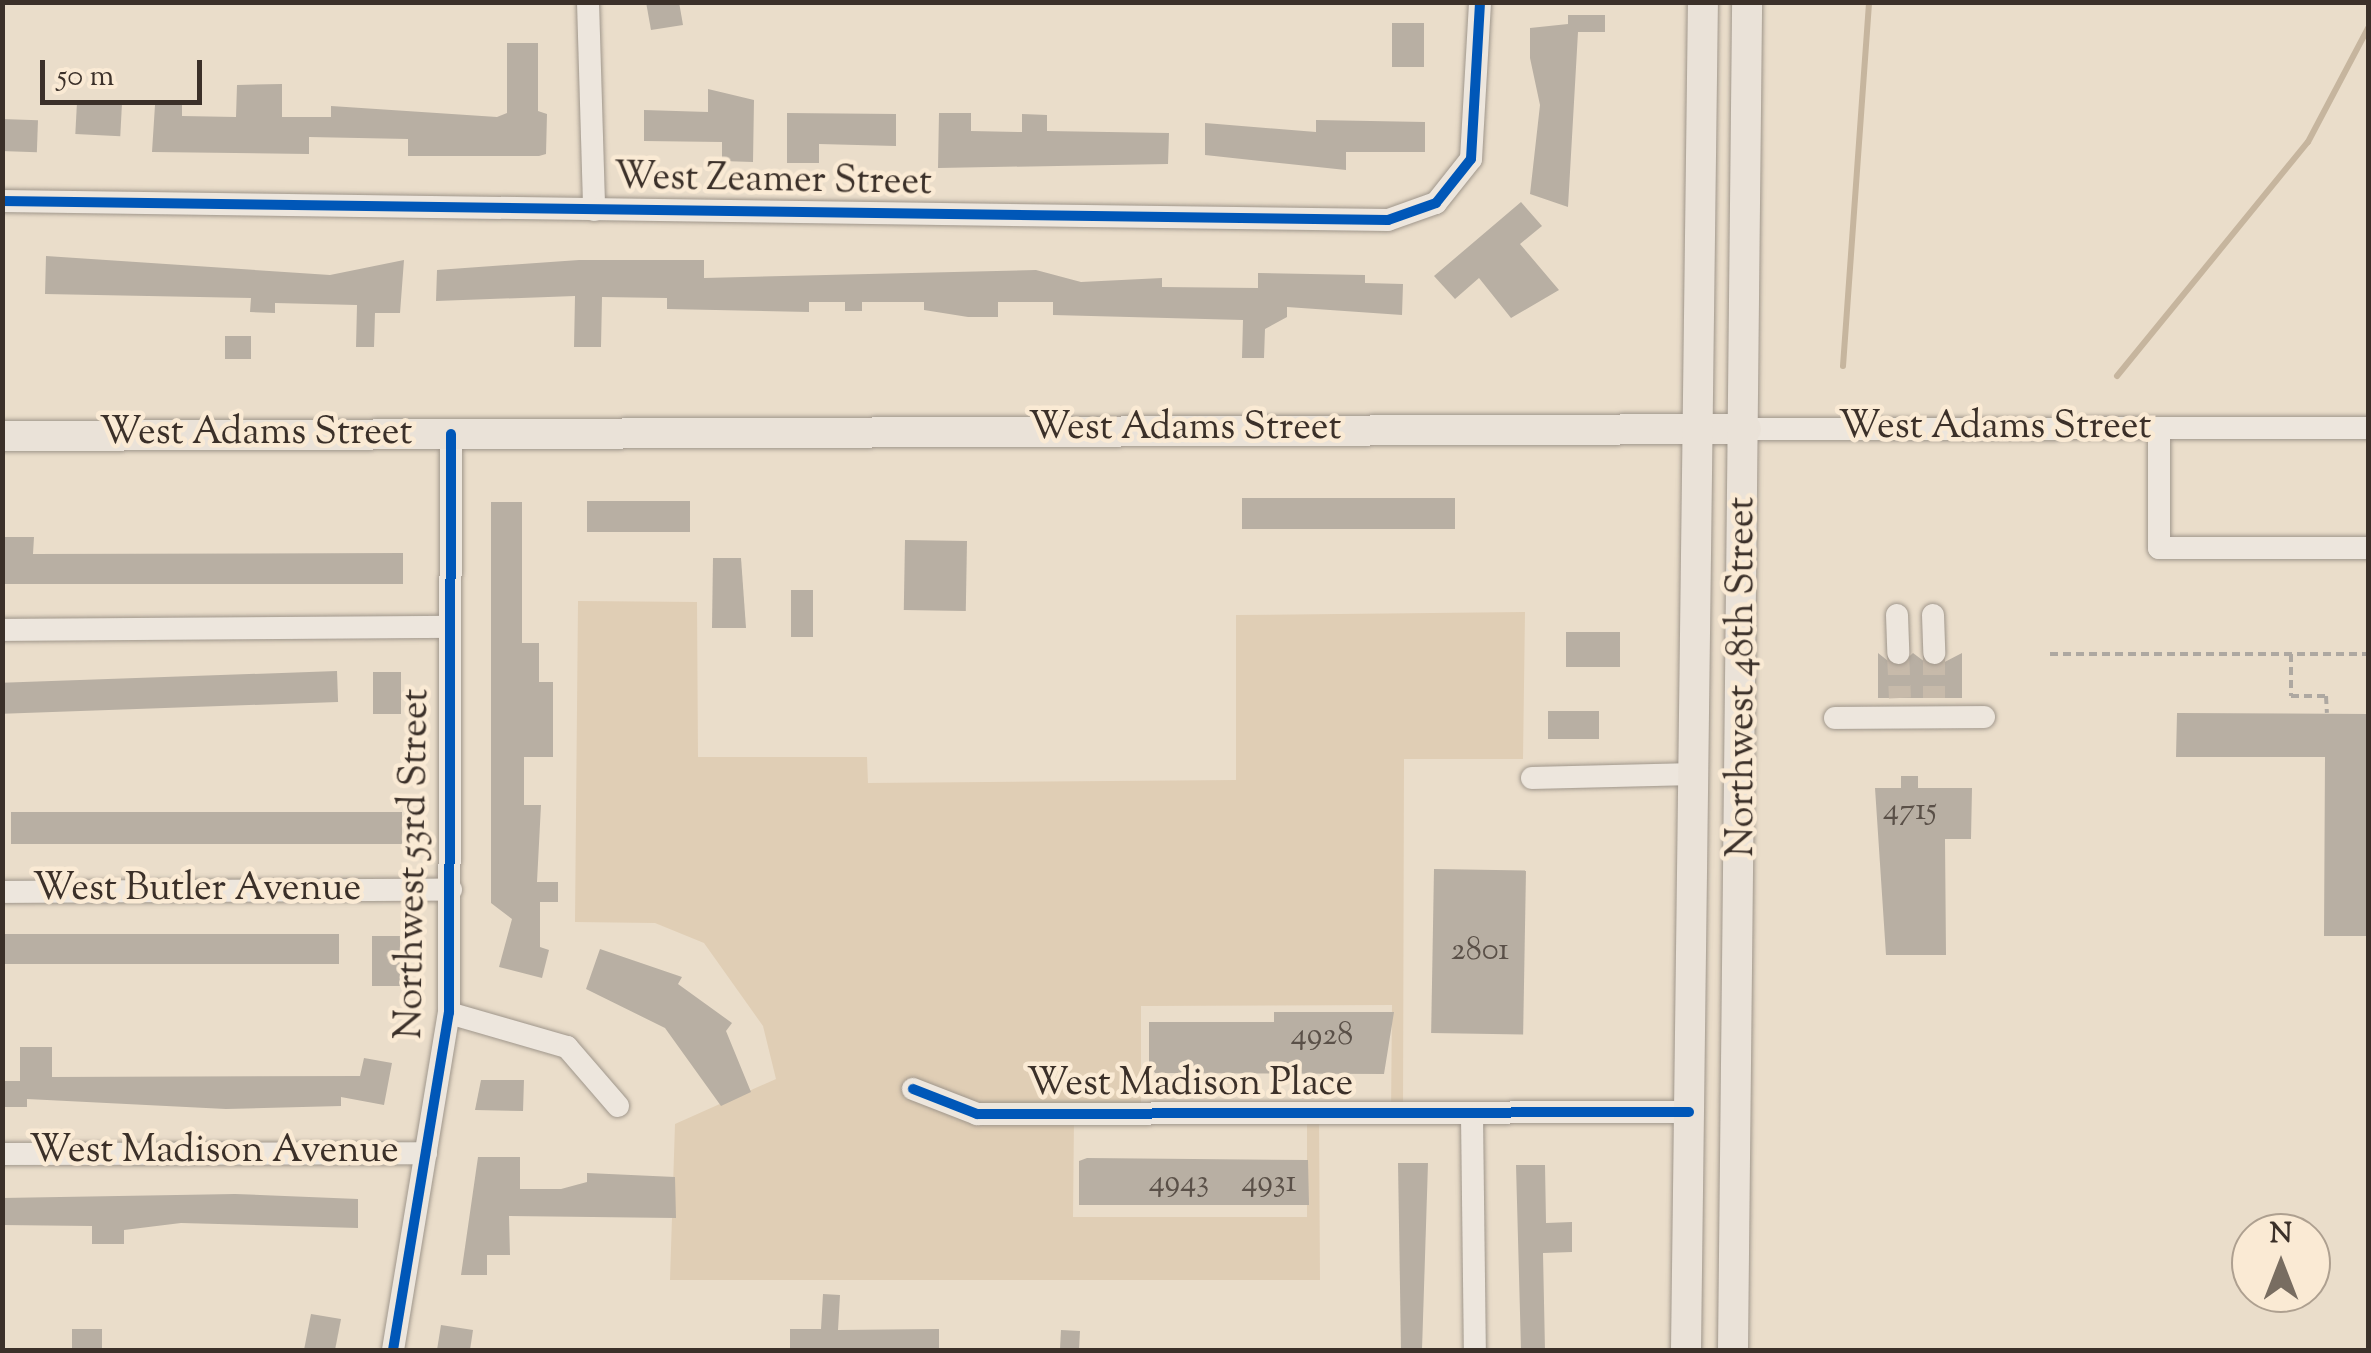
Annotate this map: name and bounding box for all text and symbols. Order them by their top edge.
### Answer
scale bar [45,40,208,102]
text: 50 m [57,56,114,99]
street label: West Zeamer Street [614,156,932,208]
street label: West Adams Street [1839,406,2151,452]
street label: West Adams Street [1029,407,1341,453]
street label: West Adams Street [100,412,412,458]
street label: Northwest 48th Street [1721,497,1767,857]
street label: Northwest 53rd Street [389,688,441,1040]
house number: 4715 [1883,792,1937,830]
street label: West Butler Avenue [33,868,361,914]
house number: 2801 [1451,932,1509,970]
house number: 4928 [1291,1017,1353,1055]
street label: West Madison Place [1027,1063,1353,1109]
street label: West Madison Avenue [29,1130,399,1176]
house number: 4943 [1149,1164,1209,1202]
house number: 4931 [1241,1164,1297,1202]
north arrow [2231,1213,2331,1313]
text: N [2270,1215,2292,1255]

